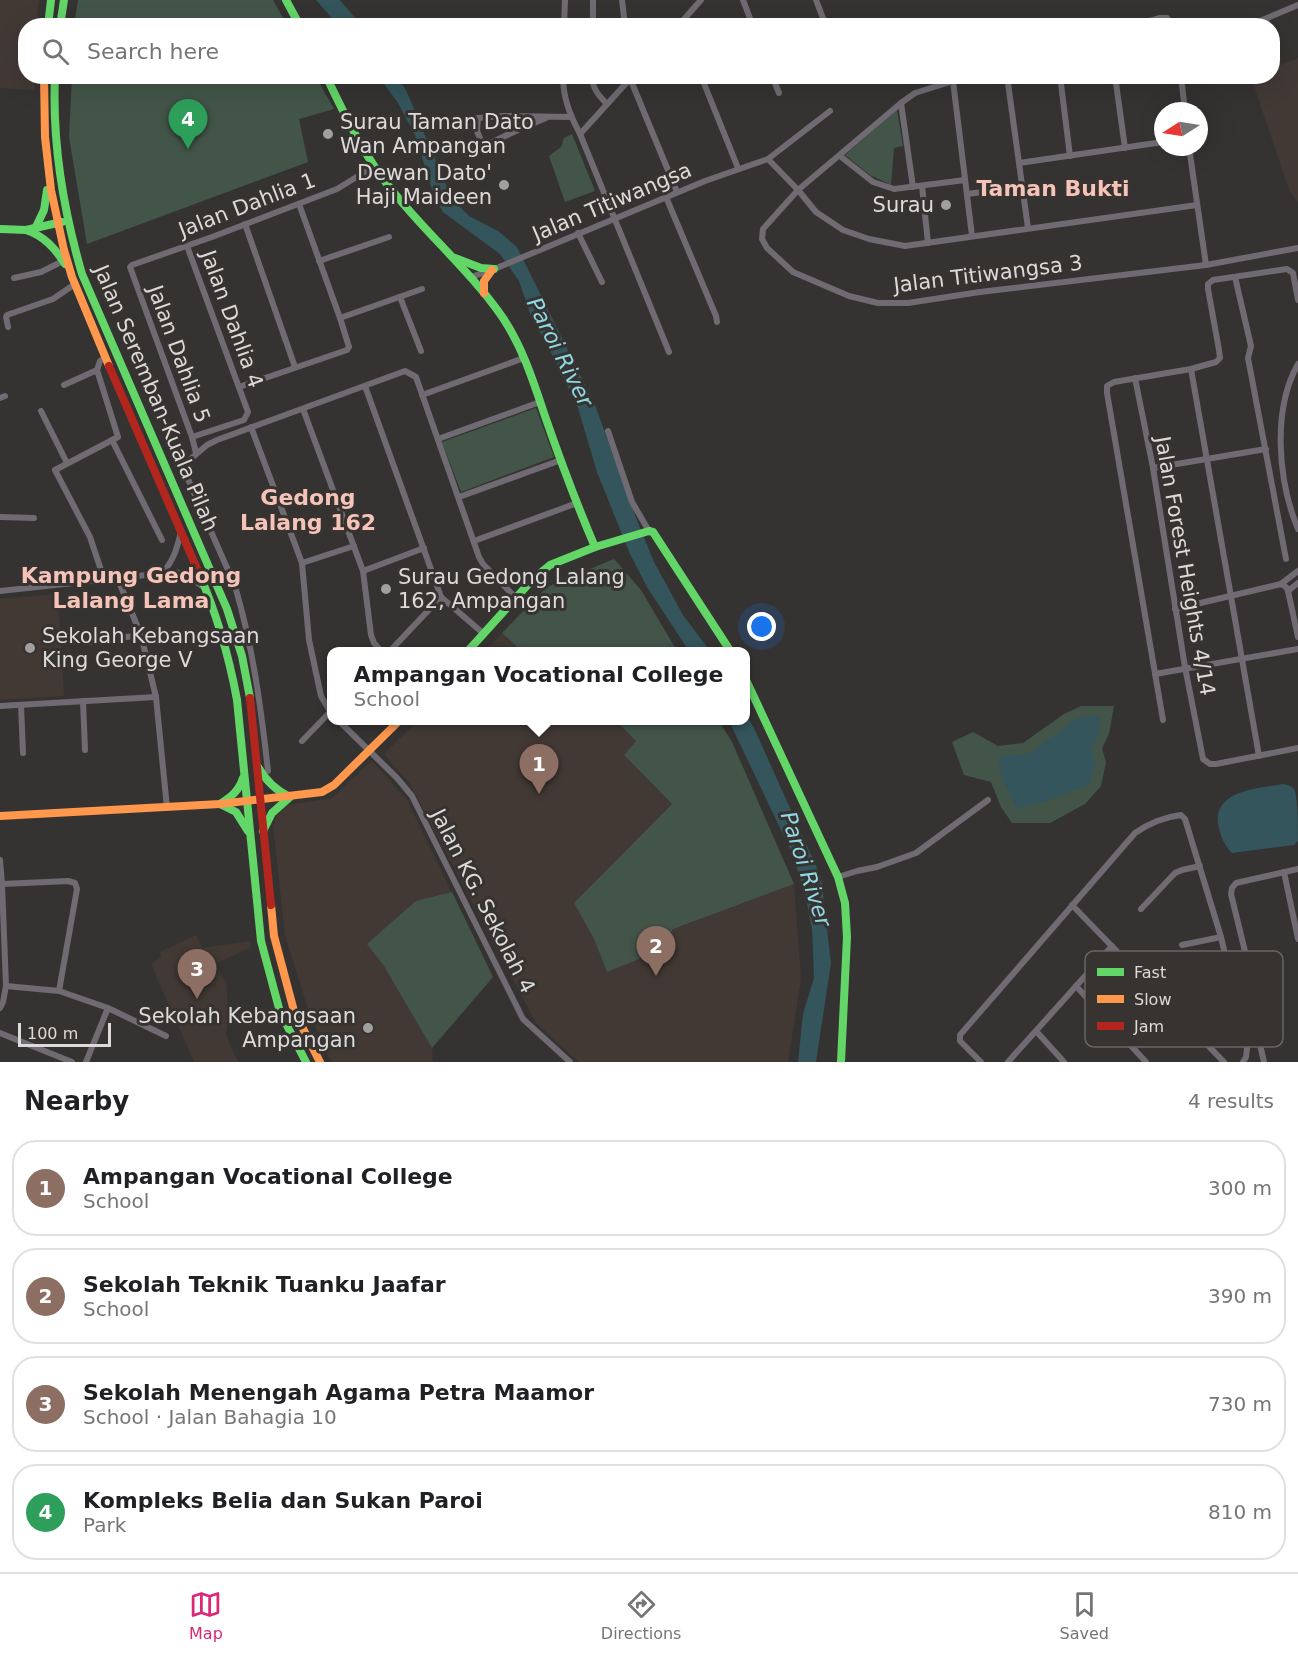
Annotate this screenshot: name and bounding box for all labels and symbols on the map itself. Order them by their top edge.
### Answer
pin: 4 [168,100,207,149]
north arrow [1154,102,1208,156]
place label: Surau Taman Dato Wan Ampangan [340,110,534,158]
marker: Surau Taman Dato Wan Ampangan [321,127,335,141]
street label: Jalan Titiwangsa [527,158,695,247]
place label: Dewan Dato' Haji Maideen [356,161,492,209]
street label: Jalan Dahlia 1 [173,168,319,243]
district label: Taman Bukti [976,176,1130,201]
marker: Dewan Dato' Haji Maideen [497,178,511,192]
place label: Surau [873,193,934,217]
marker: Surau [939,198,953,212]
street label: Jalan Dahlia 4 [195,245,268,391]
street label: Jalan Titiwangsa 3 [890,250,1084,298]
street label: Jalan Seremban-Kuala Pilah [88,259,223,535]
street label: Jalan Dahlia 5 [142,280,215,426]
water label: Paroi River [522,293,599,413]
street label: Jalan Forest Heights 4/14 [1150,432,1220,698]
district label: Gedong Lalang 162 [240,485,376,535]
district label: Kampung Gedong Lalang Lama [21,563,241,613]
place label: Surau Gedong Lalang 162, Ampangan [398,565,625,613]
marker: Surau Gedong Lalang 162, Ampangan [379,582,393,596]
your location [747,612,776,641]
place label: Sekolah Kebangsaan King George V [42,624,260,672]
marker: Sekolah Kebangsaan King George V [23,641,37,655]
pin: 1 [520,744,558,794]
street label: Jalan KG. Sekolah 4 [425,803,540,997]
water label: Paroi River [776,808,837,931]
pin: 2 [636,926,676,976]
pin: 3 [178,950,216,999]
legend [1085,951,1283,1047]
text: Fast [1134,963,1166,982]
text: Slow [1134,990,1171,1009]
place label: Sekolah Kebangsaan Ampangan [138,1004,356,1052]
text: Jam [1133,1017,1164,1036]
scale bar [18,1020,111,1048]
marker: Sekolah Kebangsaan Ampangan [361,1021,375,1035]

